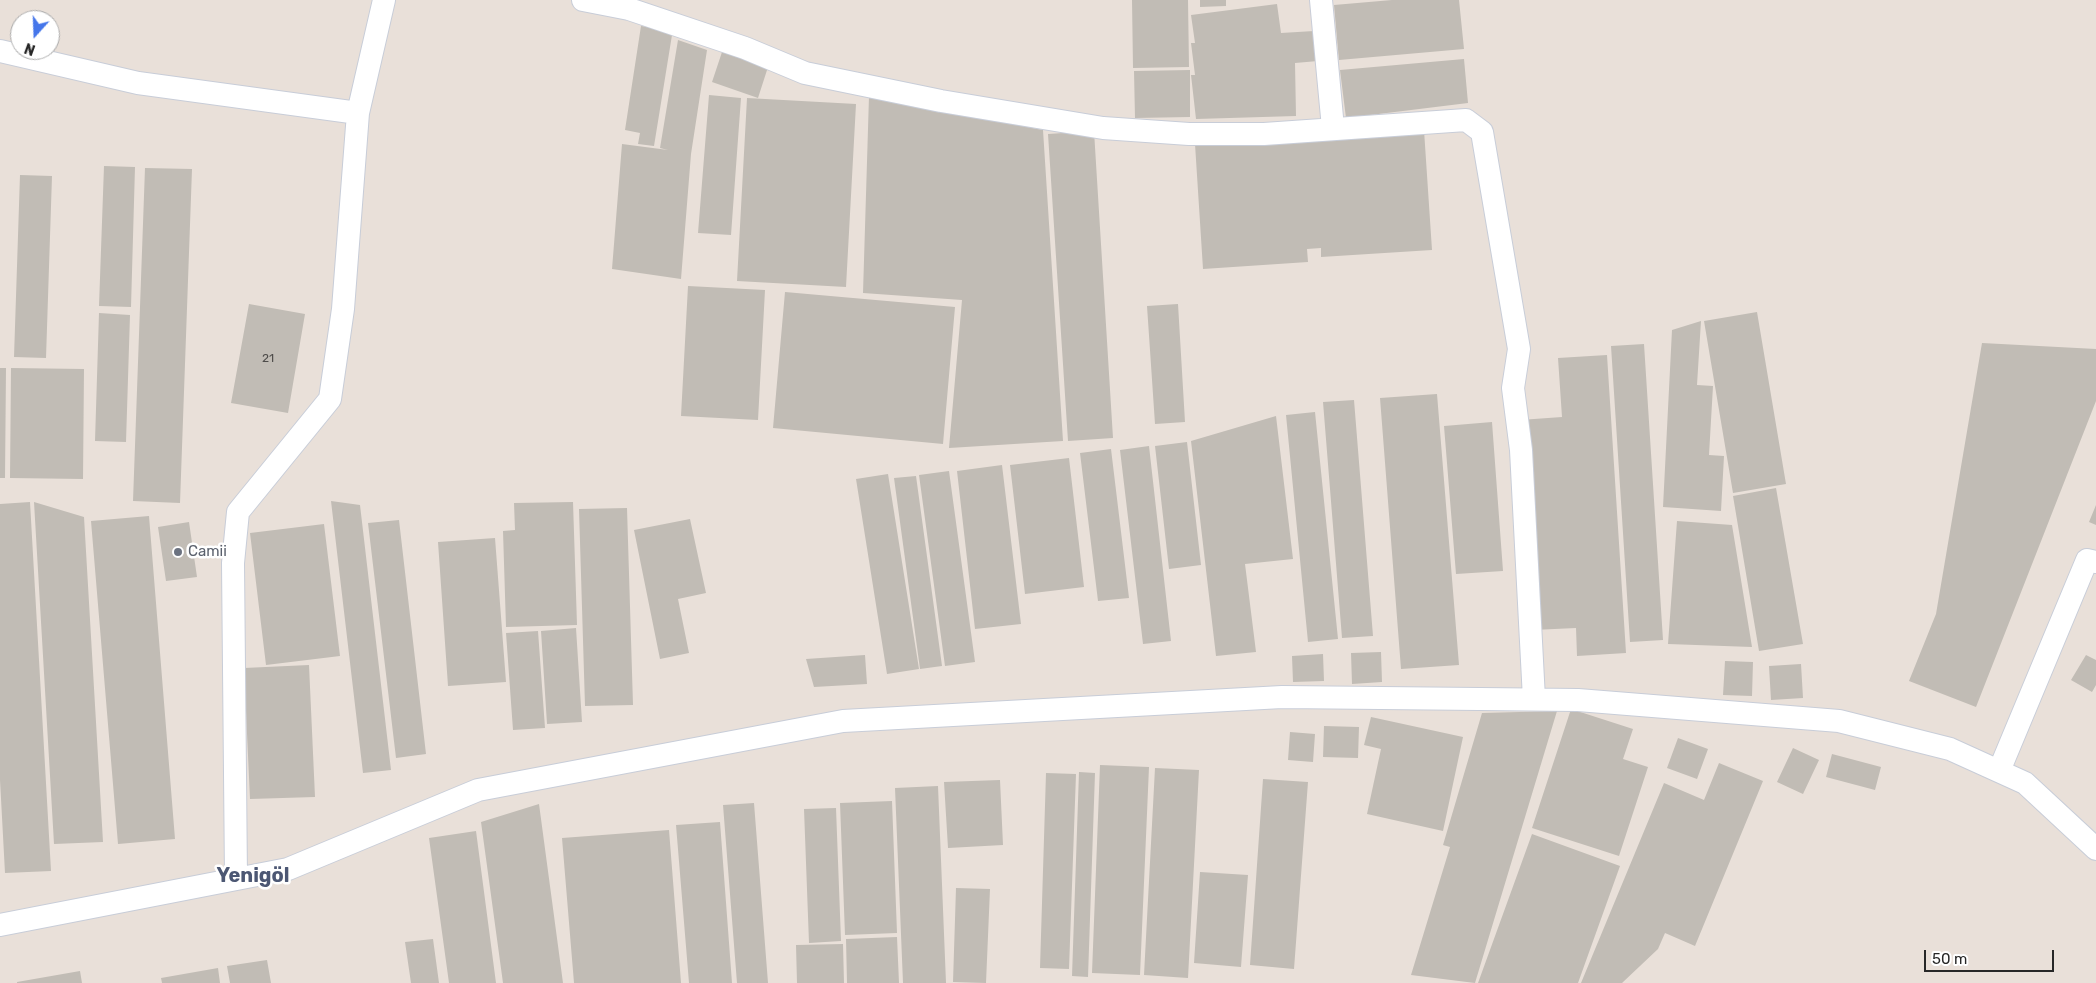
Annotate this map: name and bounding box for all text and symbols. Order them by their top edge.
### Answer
north arrow [10,10,60,60]
text: N [22,39,38,58]
house number: 21 [262,352,274,366]
place label: Camii [188,543,227,561]
marker: Camii [172,546,184,558]
district label: Yenigöl [217,864,289,888]
scale bar [1926,940,2056,972]
text: 50 m [1932,950,1967,968]

